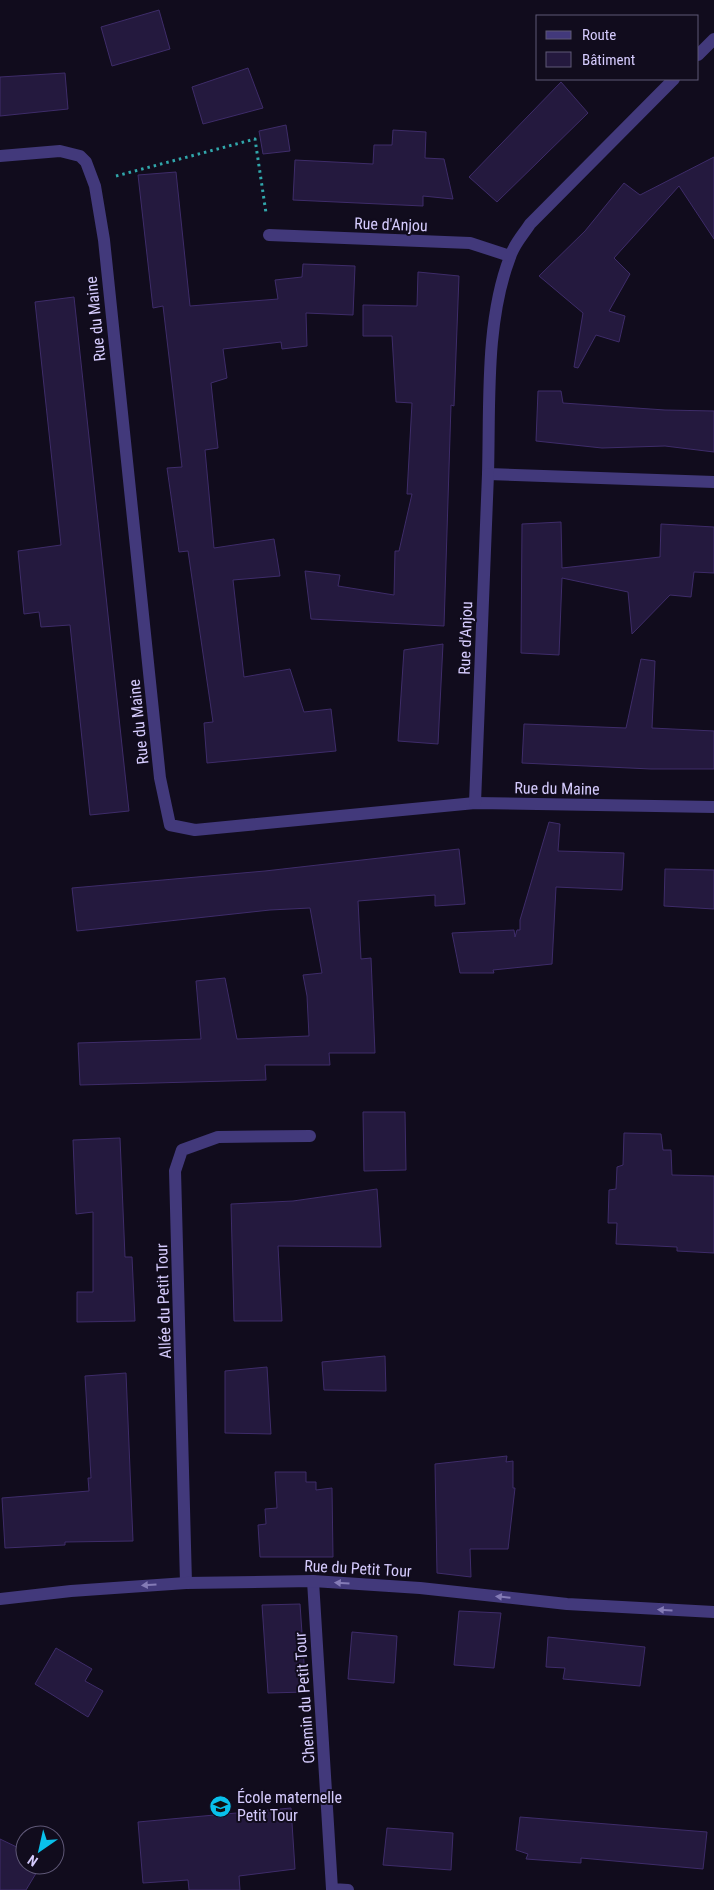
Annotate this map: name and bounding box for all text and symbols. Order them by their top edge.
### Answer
legend [536,15,699,80]
text: Route [582,26,616,44]
text: Bâtiment [582,51,635,69]
street label: Rue d'Anjou [354,214,428,235]
street label: Rue du Maine [82,275,109,362]
street label: Rue d'Anjou [455,601,476,675]
street label: Rue du Maine [125,678,152,765]
street label: Rue du Maine [514,778,600,799]
street label: Allée du Petit Tour [152,1243,175,1359]
street label: Rue du Petit Tour [304,1556,412,1581]
one-way arrow [333,1578,349,1586]
one-way arrow [140,1582,156,1590]
one-way arrow [495,1593,511,1601]
one-way arrow [657,1605,673,1613]
street label: Chemin du Petit Tour [290,1631,319,1764]
place label: École maternelle Petit Tour [237,1788,342,1825]
school or university icon: École maternelle Petit Tour [209,1794,233,1818]
north arrow [15,1825,65,1875]
text: N [25,1852,41,1870]

